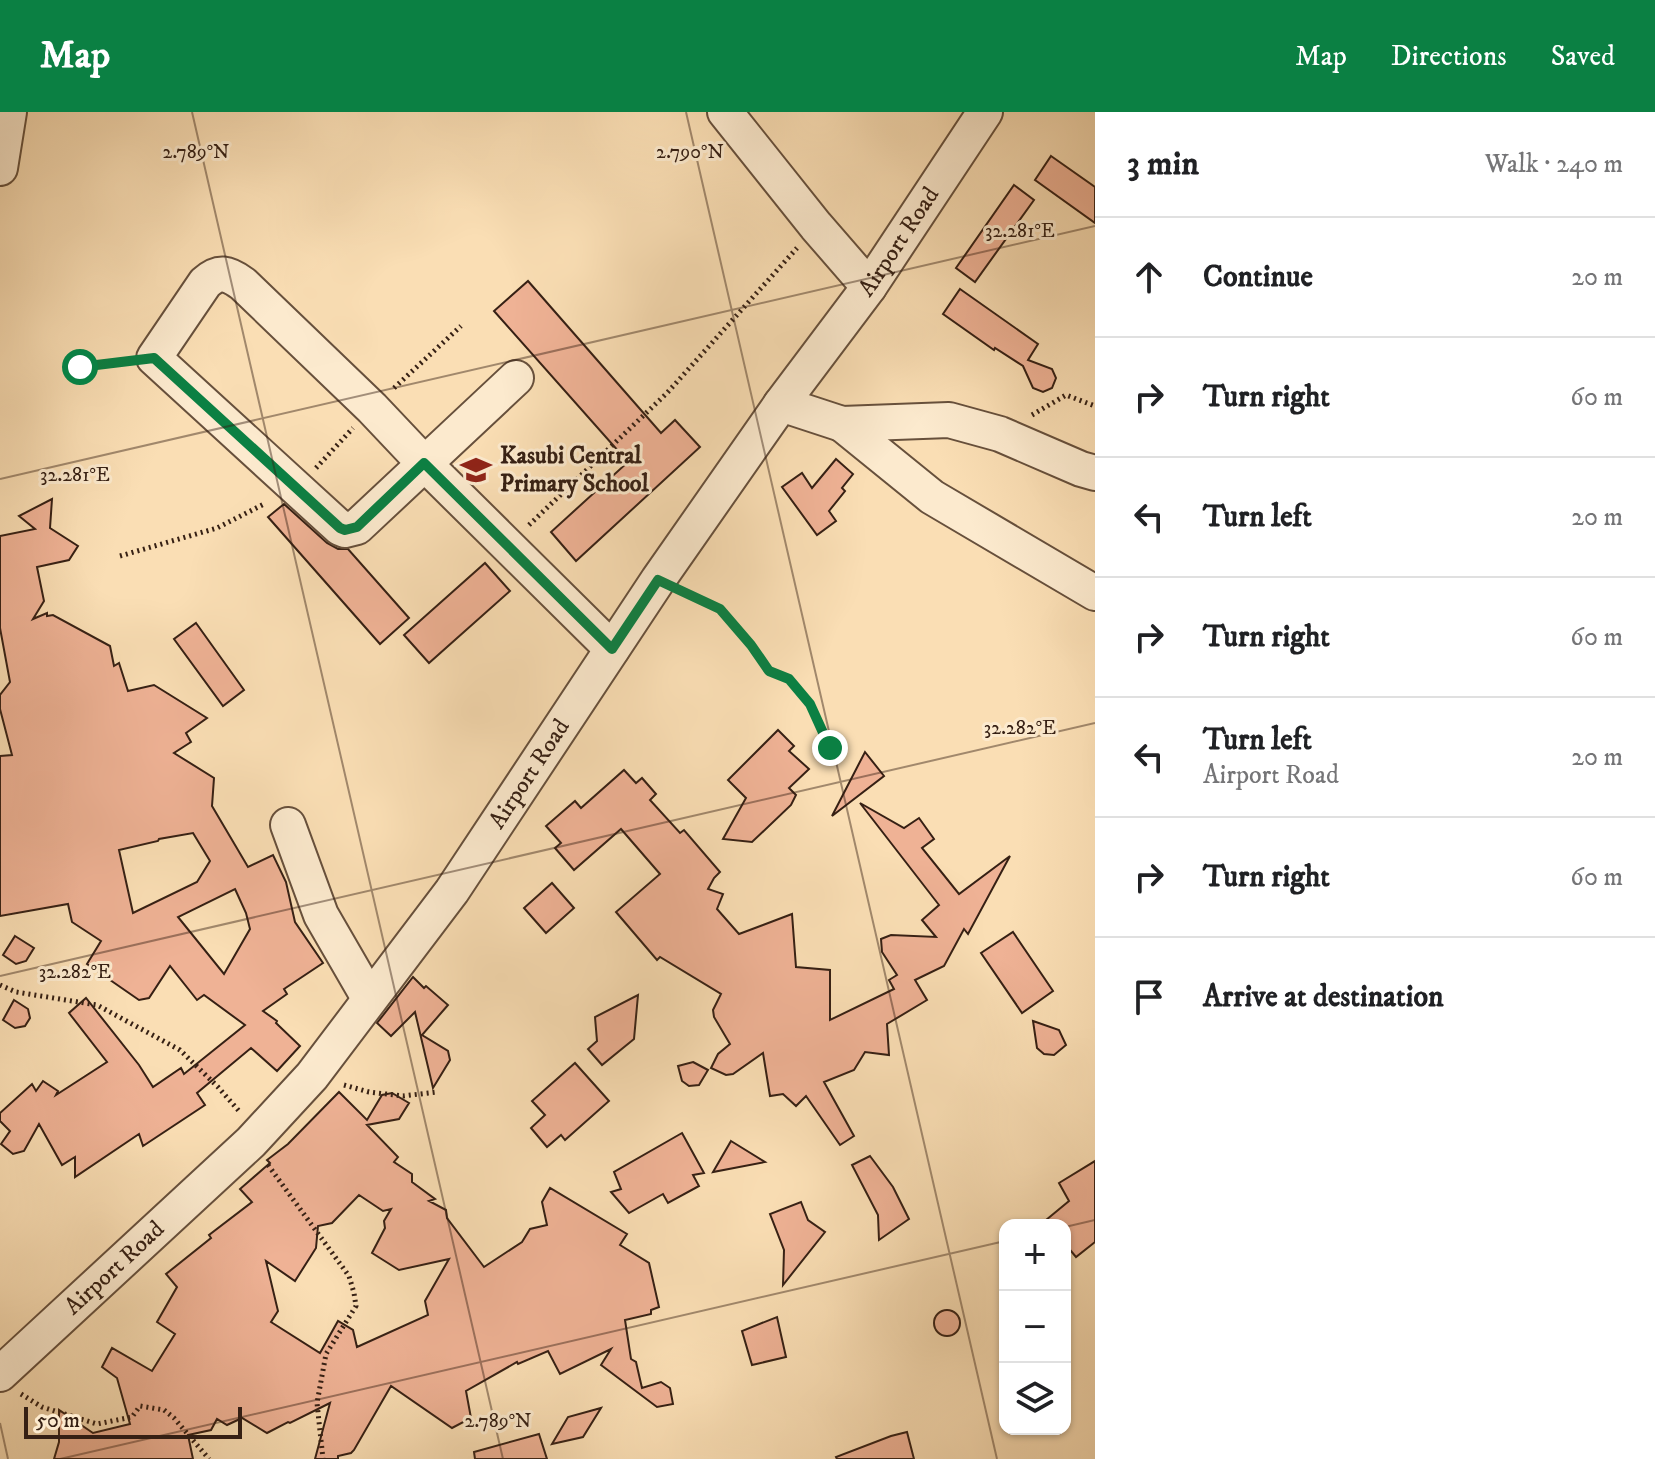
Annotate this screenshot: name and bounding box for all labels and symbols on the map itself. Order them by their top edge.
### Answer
text: 2.789°N [162,140,230,165]
text: 2.790°N [656,140,724,165]
street label: Airport Road [852,181,946,303]
text: 32.281°E [985,219,1055,244]
route start [62,349,98,385]
place label: Kasubi Central Primary School [500,441,649,499]
school or university icon: Kasubi Central Primary School [459,453,493,487]
text: 32.281°E [40,463,110,488]
street label: Airport Road [482,713,577,835]
text: 32.282°E [984,716,1056,741]
route end [812,730,848,766]
text: 32.282°E [39,960,111,985]
street label: Airport Road [58,1214,171,1322]
scale bar [24,1403,242,1439]
text: 2.789°N [464,1409,532,1434]

